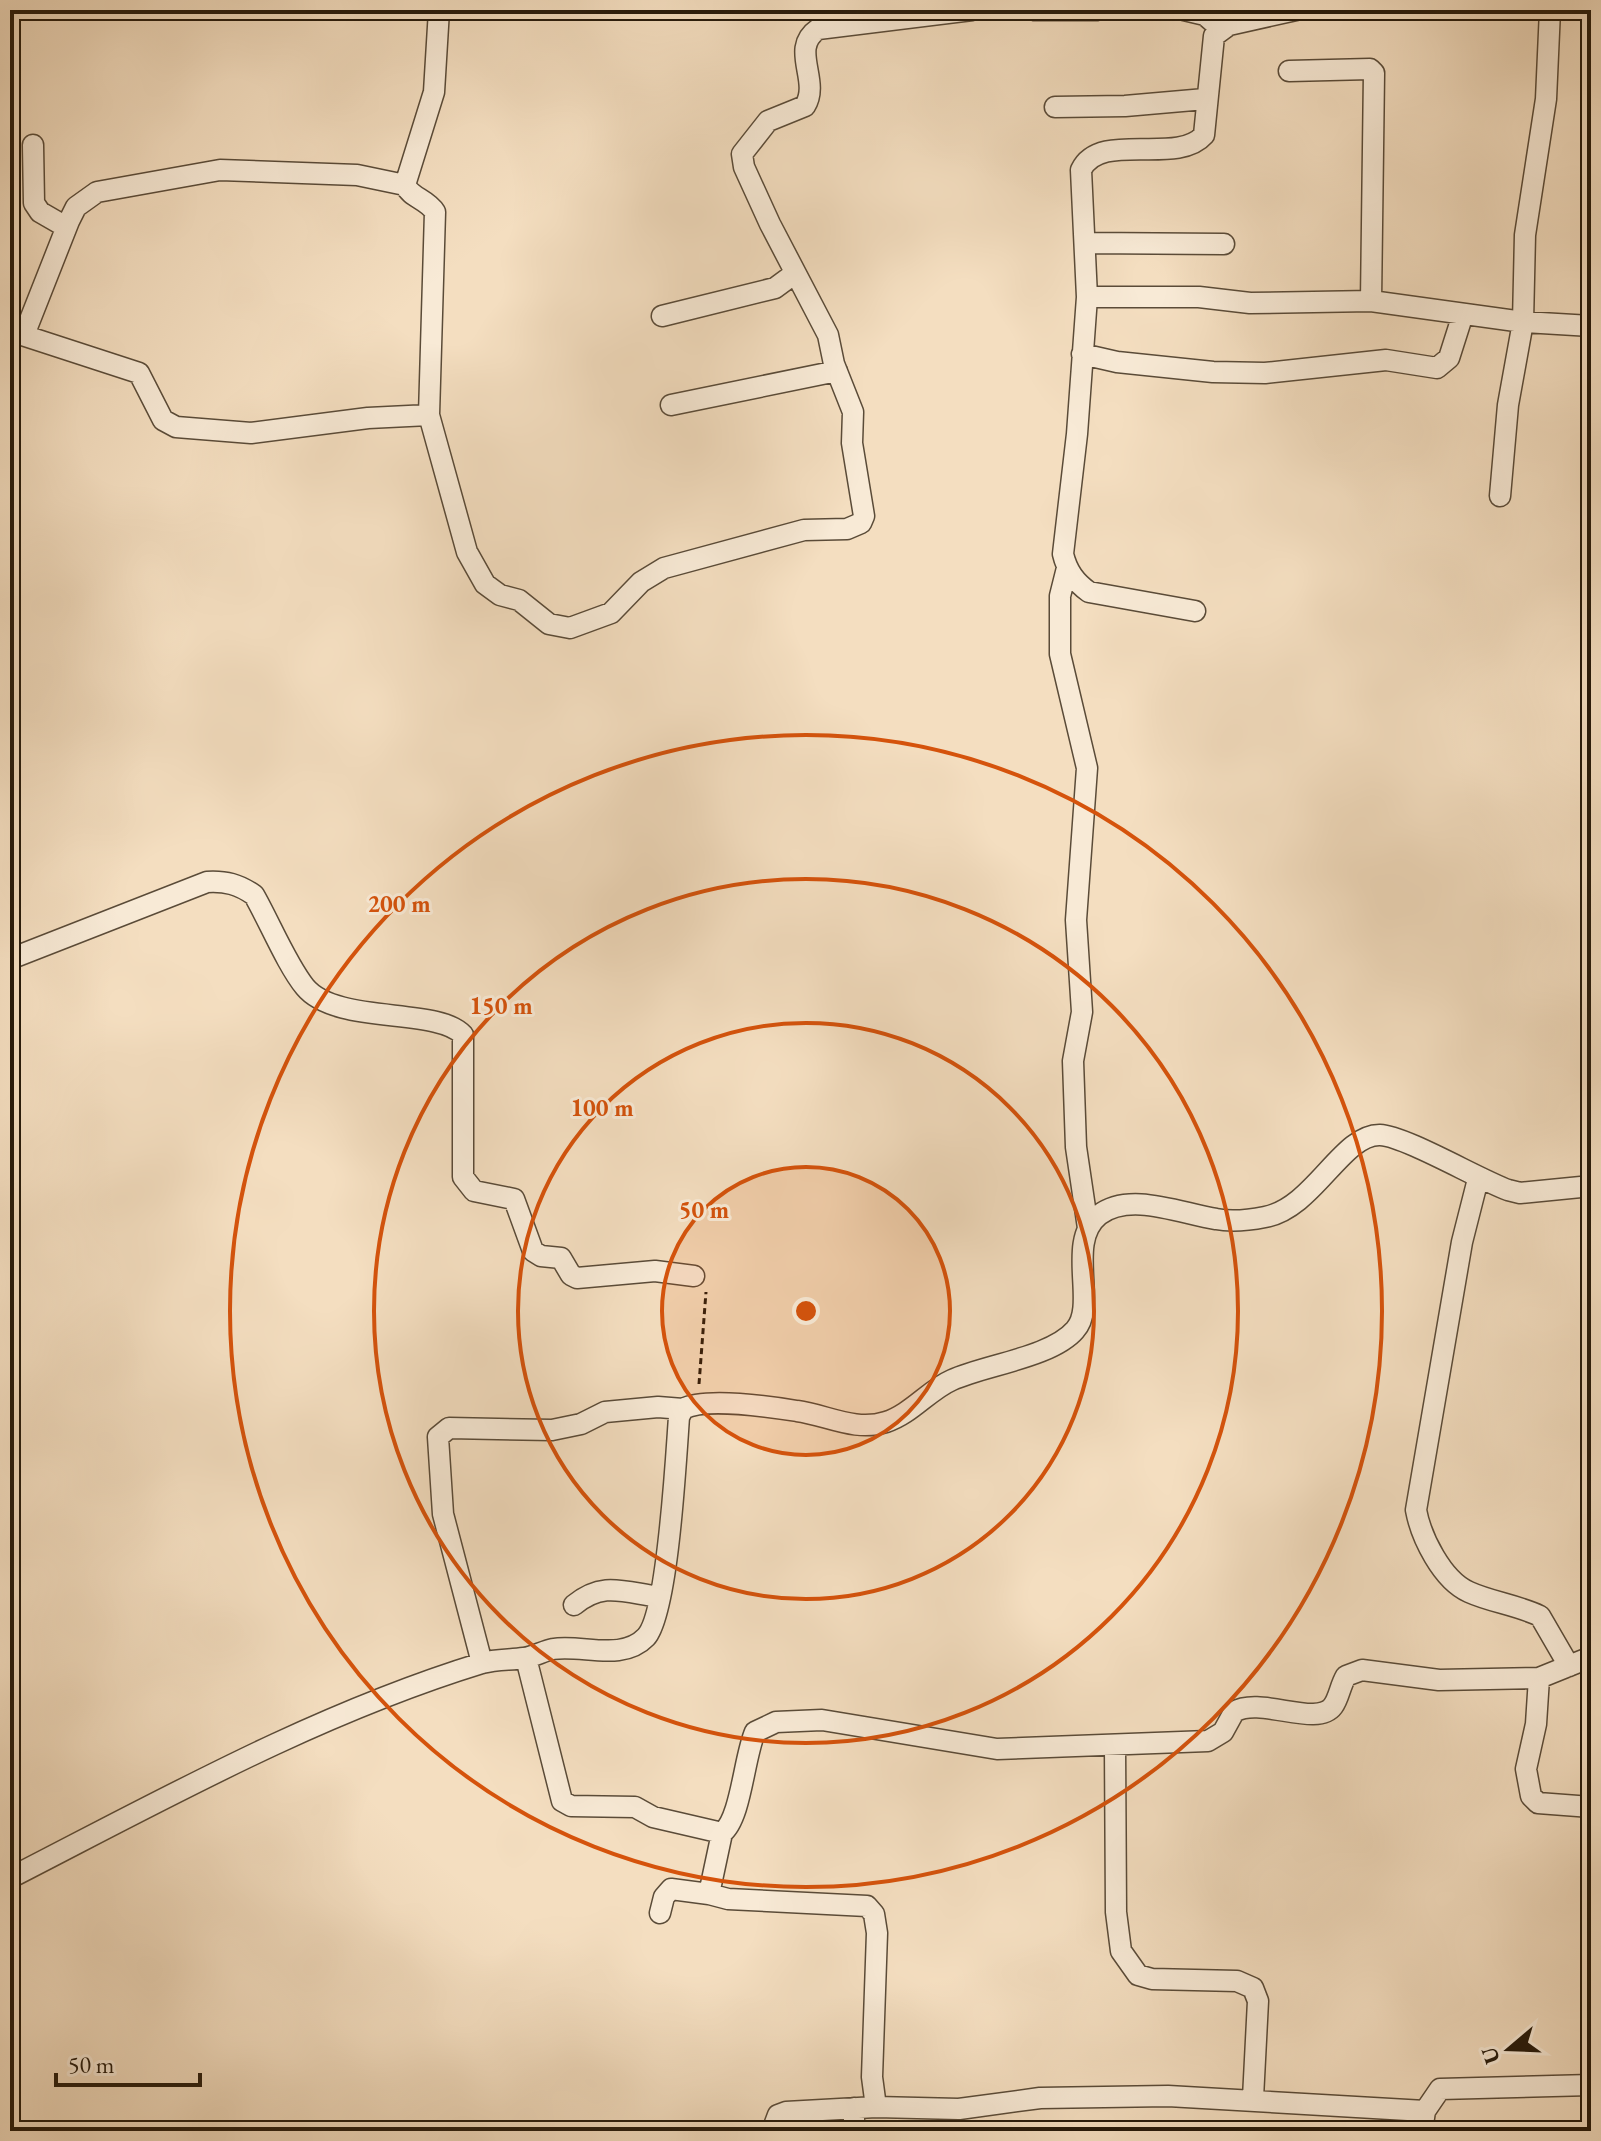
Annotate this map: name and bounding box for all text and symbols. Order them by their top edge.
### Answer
text: 200 m [367,888,431,919]
text: 150 m [469,990,533,1021]
text: 100 m [570,1092,634,1123]
text: 50 m [679,1194,729,1225]
centre of rings [792,1297,820,1325]
north arrow [1469,2009,1549,2089]
scale bar [56,2037,200,2087]
text: U [1474,2042,1507,2068]
text: 50 m [68,2049,115,2080]

